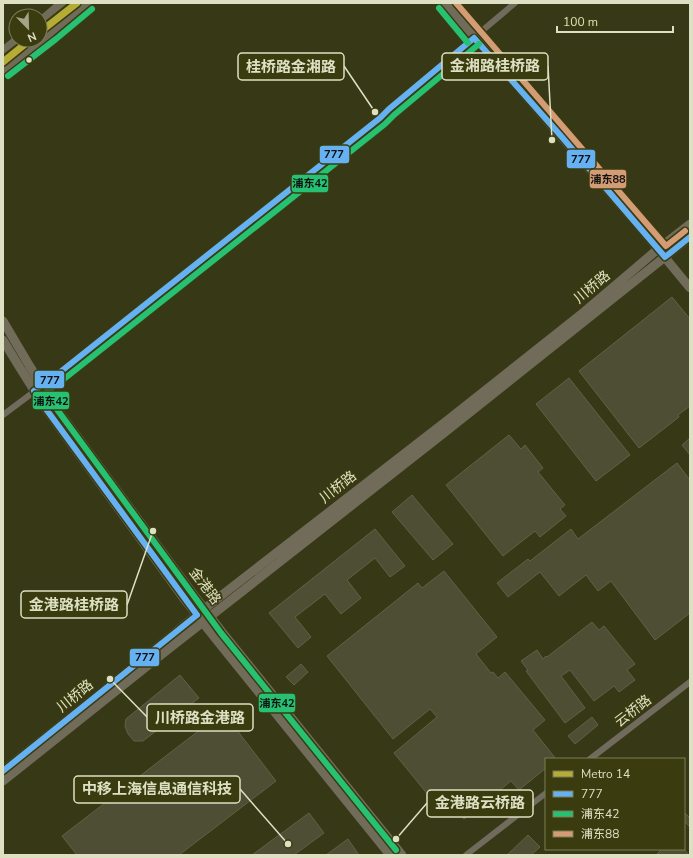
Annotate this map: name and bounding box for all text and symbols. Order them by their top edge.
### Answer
north arrow [8,8,48,48]
scale bar [557,8,673,34]
text: 100 m [563,14,598,30]
text: N [25,28,38,45]
callout: 桂桥路金湘路 [238,53,344,80]
callout: 金湘路桂桥路 [442,53,548,80]
unlabelled marker [24,55,34,65]
text: 金湘路桂桥路 [450,56,540,76]
text: 桂桥路金湘路 [246,57,336,77]
line badge: 777 [319,145,350,164]
text: 777 [324,147,344,162]
line badge: 777 [566,149,596,169]
text: 777 [571,152,591,167]
line badge: 浦东88 [589,169,627,189]
text: 浦东88 [590,172,626,187]
line badge: 浦东42 [291,174,329,193]
text: 浦东42 [292,176,328,191]
street label: 川桥路 [570,266,614,308]
line badge: 777 [34,370,65,389]
text: 777 [40,373,60,388]
line badge: 浦东42 [32,391,70,410]
text: 浦东42 [33,394,69,409]
street label: 川桥路 [316,467,360,507]
street label: 金港路 [185,564,225,608]
callout: 金港路桂桥路 [21,591,127,618]
text: 金港路桂桥路 [29,595,119,615]
line badge: 777 [129,648,160,667]
text: 777 [135,650,155,665]
street label: 川桥路 [53,675,97,717]
street label: 云桥路 [611,691,655,731]
line badge: 浦东42 [258,693,296,713]
text: 浦东42 [259,696,295,711]
callout: 川桥路金港路 [147,704,253,731]
text: 川桥路金港路 [155,708,245,728]
legend [545,758,685,850]
text: Metro 14 [581,766,630,782]
callout: 中移上海信息通信科技 [74,776,240,803]
text: 中移上海信息通信科技 [82,779,232,799]
text: 777 [581,786,603,802]
callout: 金港路云桥路 [427,790,533,817]
text: 金港路云桥路 [435,793,525,813]
text: 浦东42 [581,806,619,822]
text: 浦东88 [581,826,619,842]

